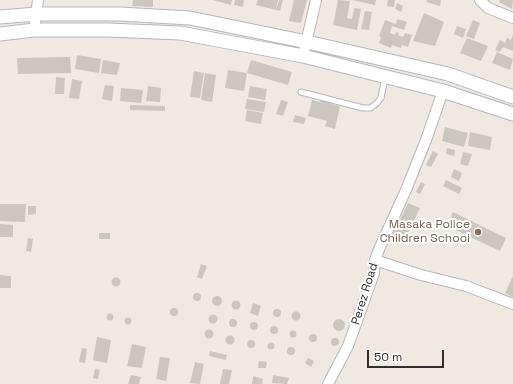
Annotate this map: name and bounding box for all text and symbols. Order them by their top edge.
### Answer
place label: Masaka Police Children School [380,218,470,246]
marker: Masaka Police Children School [473,227,483,237]
street label: Perez Road [349,261,381,327]
scale bar [369,342,446,368]
text: 50 m [374,349,402,365]

